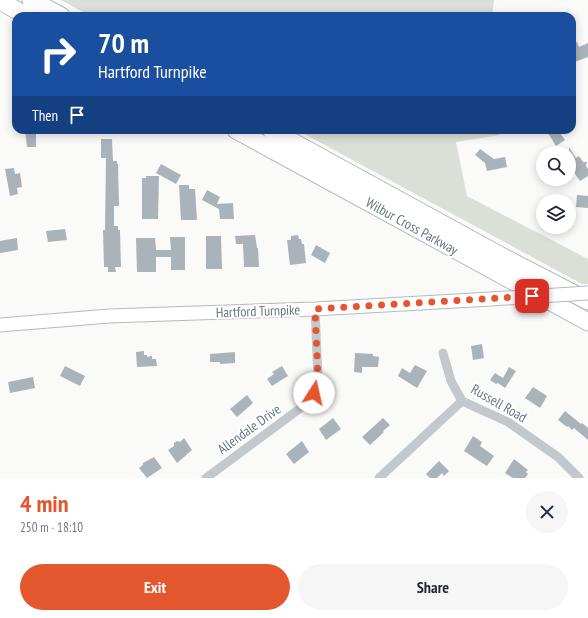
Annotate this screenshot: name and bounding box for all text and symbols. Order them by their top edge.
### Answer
text: 70 m [98,24,149,61]
icon: right [32,28,84,80]
text: Hartford Turnpike [98,60,207,83]
icon: arrive [66,104,88,126]
text: Then [32,106,58,125]
map controls [536,146,576,234]
button: search [536,146,576,186]
street label: Wilbur Cross Parkway [363,193,462,259]
button: layers [536,194,576,234]
pin [515,279,549,313]
icon: arrive [521,285,543,307]
street label: Hartford Turnpike [215,301,301,321]
position arrow [293,372,335,414]
street label: Russell Road [468,380,530,426]
street label: Allendale Drive [214,400,284,458]
text: 4 min [20,488,68,519]
button: close [526,491,568,533]
text: 250 m · 18:10 [20,519,83,536]
button: Exit [20,564,290,610]
button: Share [298,564,568,610]

